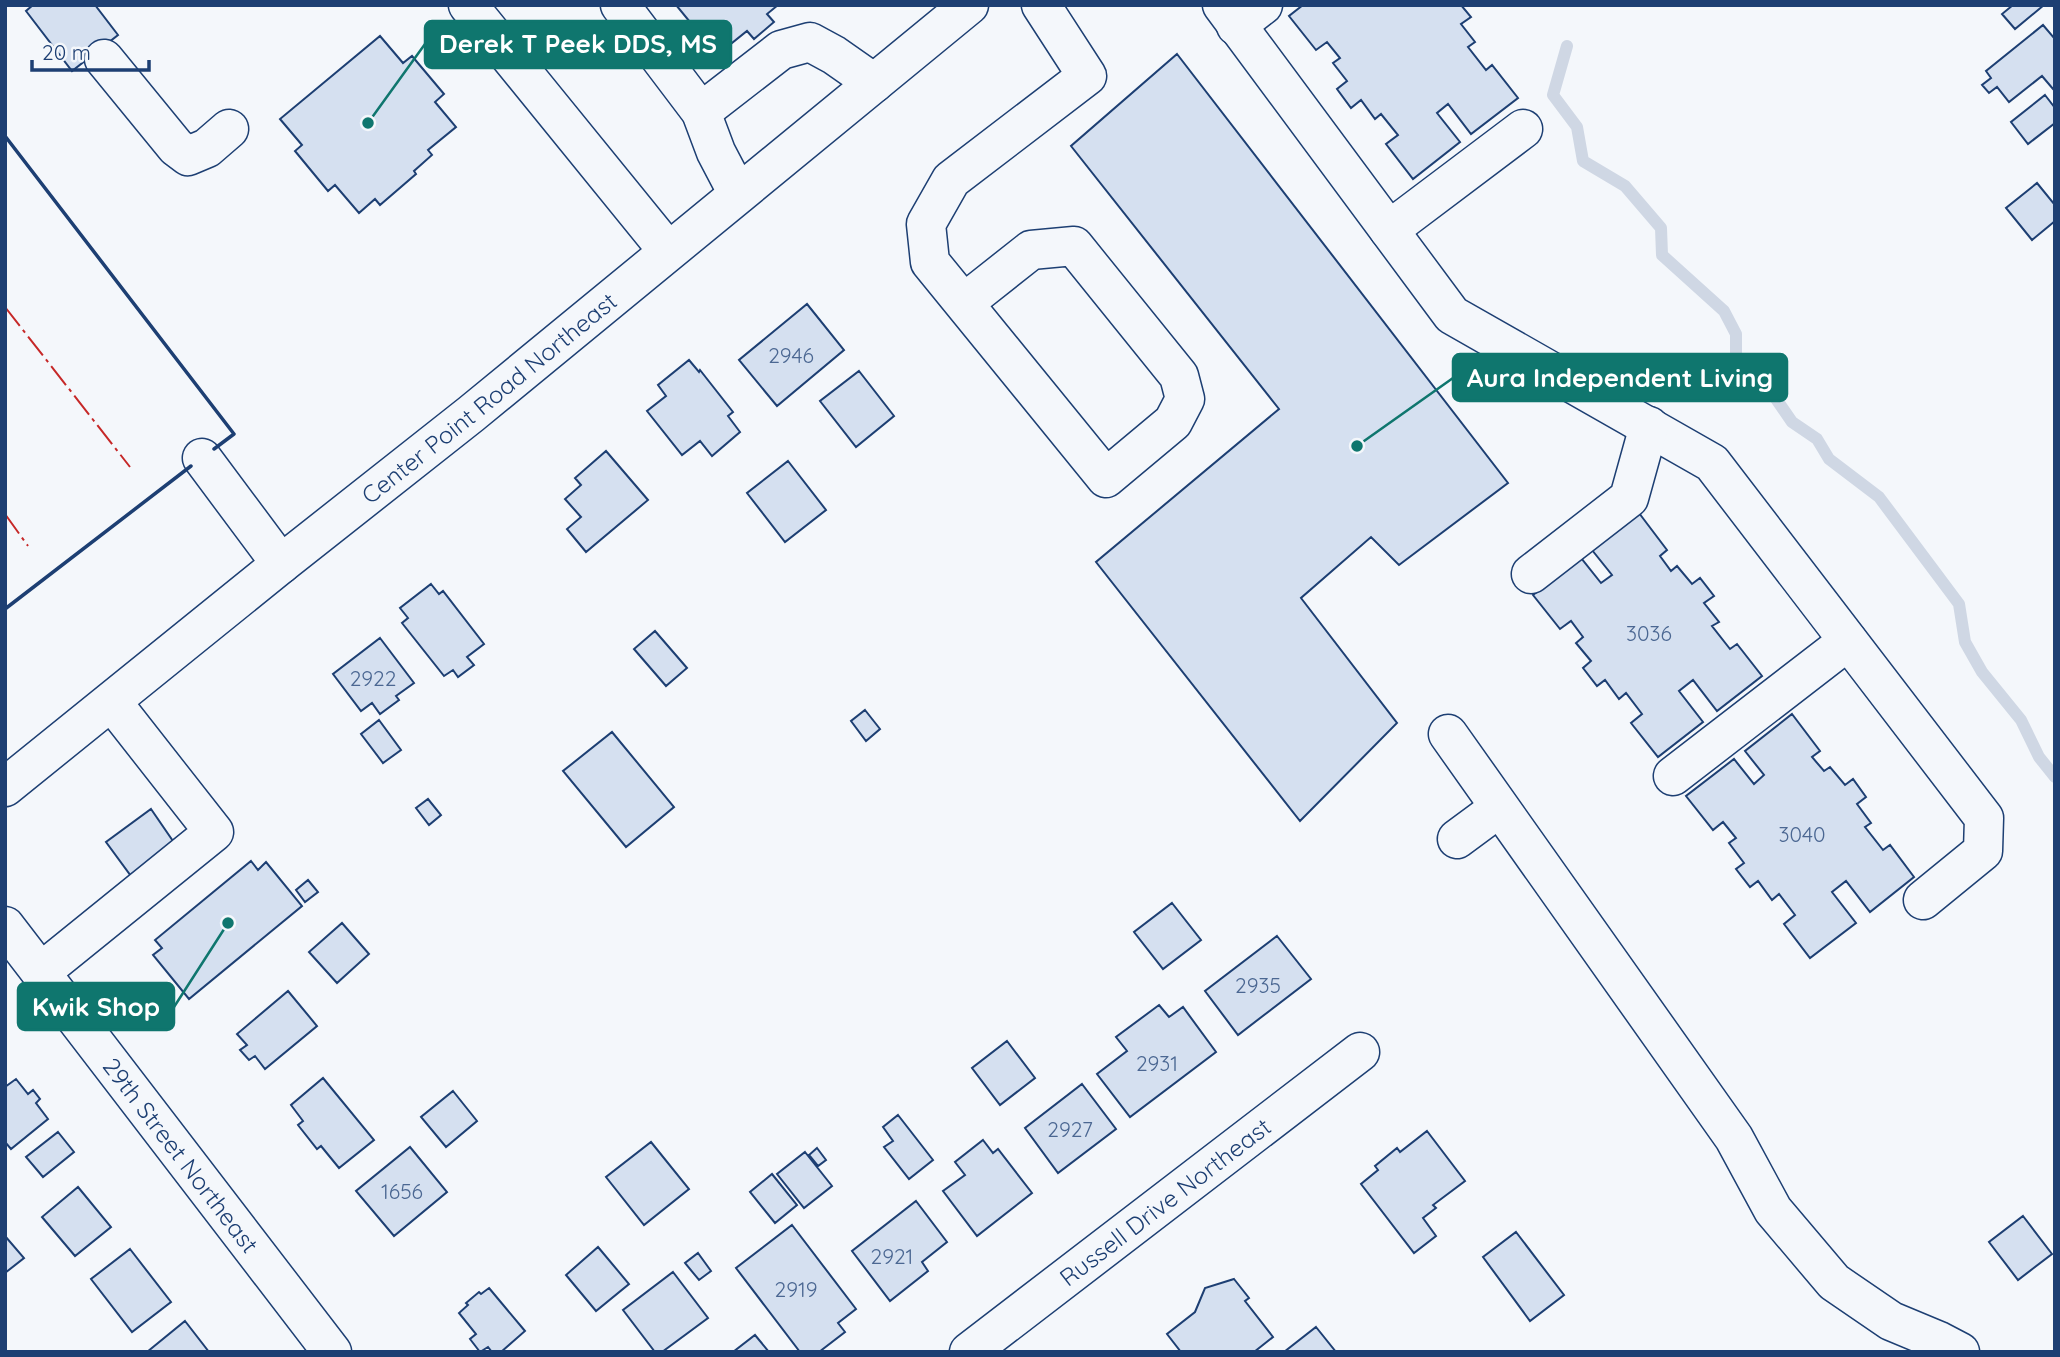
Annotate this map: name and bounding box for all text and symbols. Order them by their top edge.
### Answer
callout: Derek T Peek DDS, MS [425,21,731,68]
text: Derek T Peek DDS, MS [439,27,717,60]
scale bar [32,28,149,72]
text: 20 m [42,39,91,65]
street label: Center Point Road Northeast [355,286,623,510]
house number: 2946 [768,342,814,368]
callout: Aura Independent Living [1453,354,1787,401]
text: Aura Independent Living [1467,361,1773,394]
house number: 3036 [1626,620,1672,646]
house number: 2922 [350,665,396,691]
house number: 3040 [1778,821,1826,847]
house number: 2935 [1235,972,1281,998]
callout: Kwik Shop [18,983,174,1030]
text: Kwik Shop [32,990,160,1023]
house number: 2931 [1136,1050,1178,1076]
street label: 29th Street Northeast [97,1052,265,1259]
street label: Russell Drive Northeast [1053,1111,1277,1292]
house number: 2927 [1047,1116,1093,1142]
house number: 1656 [381,1178,423,1204]
house number: 2921 [871,1243,913,1269]
house number: 2919 [775,1276,818,1302]

